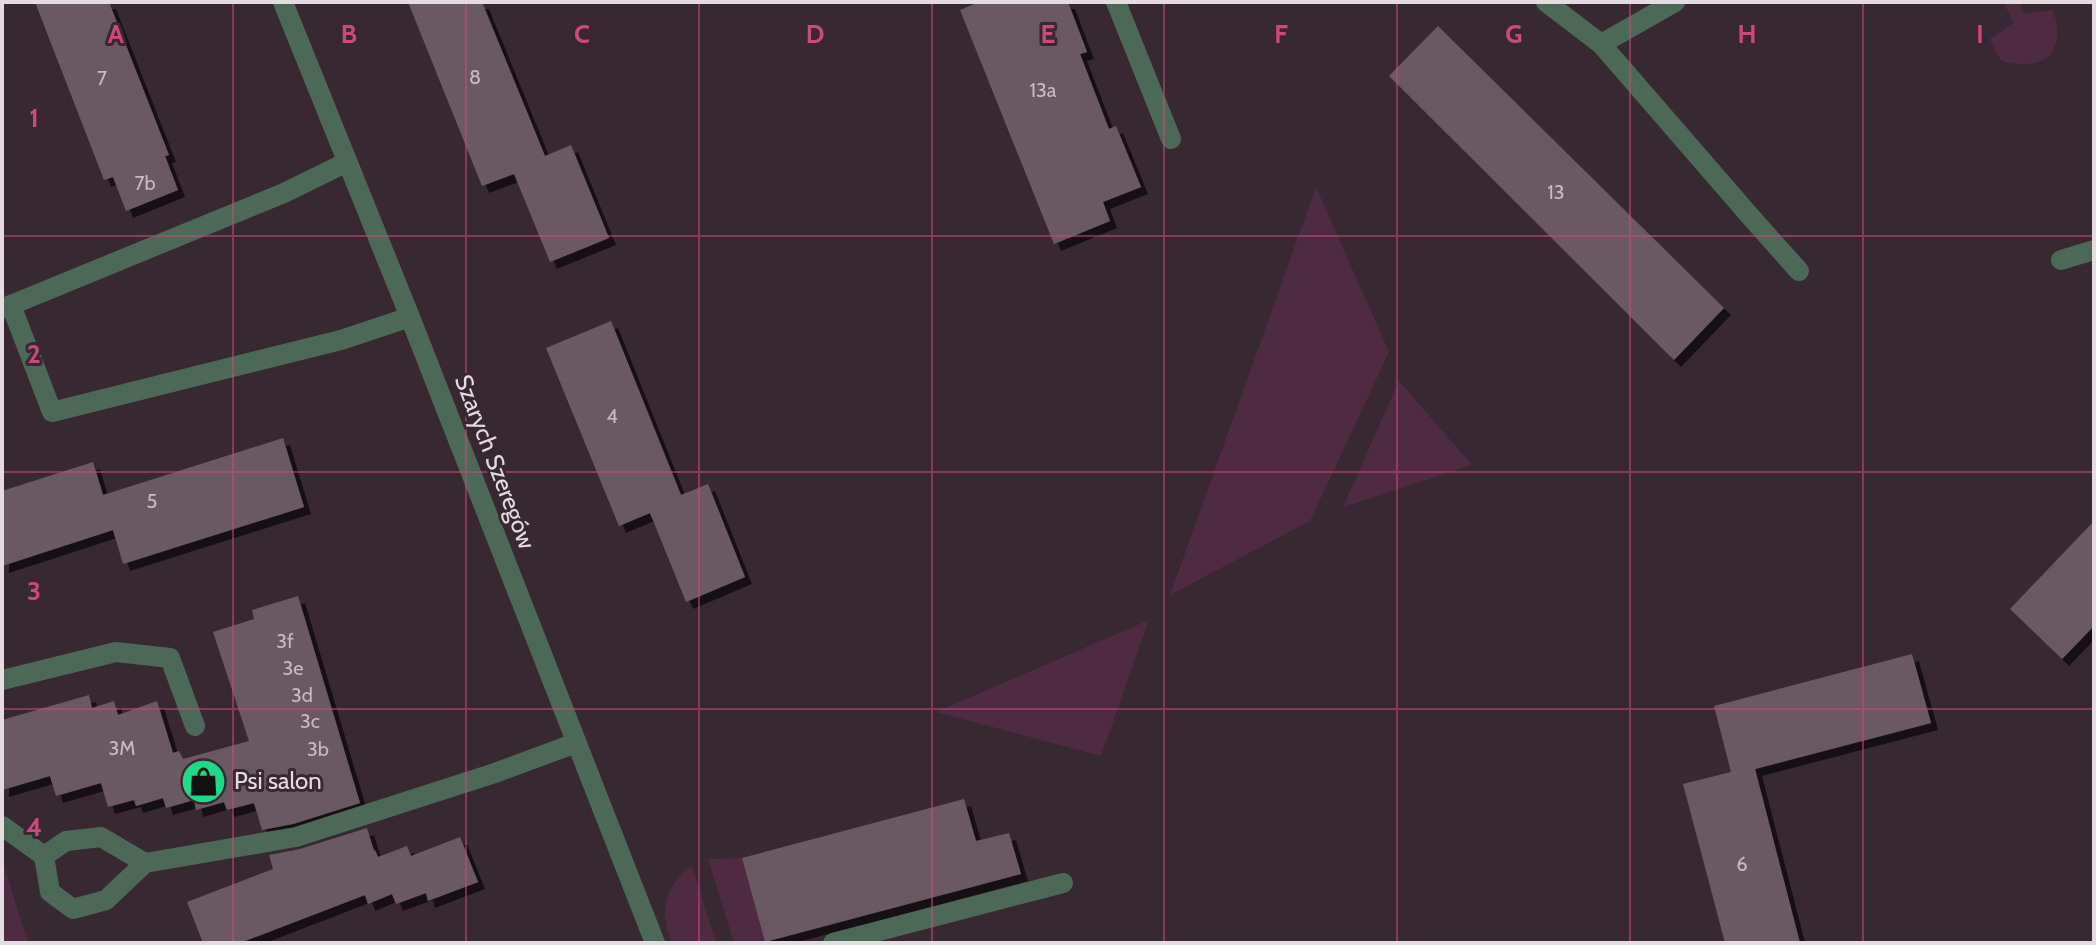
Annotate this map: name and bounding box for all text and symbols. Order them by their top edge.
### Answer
text: A [108,18,125,50]
text: B [341,18,357,50]
text: C [574,18,590,50]
text: D [806,18,824,50]
text: E [1041,18,1055,50]
text: F [1274,18,1288,50]
text: G [1505,18,1523,50]
text: H [1738,18,1756,50]
text: I [1976,18,1984,50]
house number: 8 [469,65,481,89]
house number: 7 [97,66,107,90]
house number: 13a [1030,78,1057,102]
text: 1 [29,102,39,134]
house number: 7b [134,171,156,195]
house number: 13 [1547,180,1565,204]
text: 2 [27,338,41,370]
street label: Szarych Szeregów [449,371,542,554]
house number: 4 [606,404,618,428]
house number: 5 [147,489,157,513]
text: 3 [27,575,41,607]
house number: 3f [276,629,294,653]
house number: 3e [282,656,304,680]
house number: 3d [291,683,313,707]
house number: 3c [300,709,320,733]
house number: 3M [108,736,136,760]
house number: 3b [307,737,329,761]
shop icon: Psi salon [179,757,227,805]
place label: Psi salon [234,766,322,795]
text: 4 [26,811,42,843]
house number: 6 [1736,852,1748,876]

